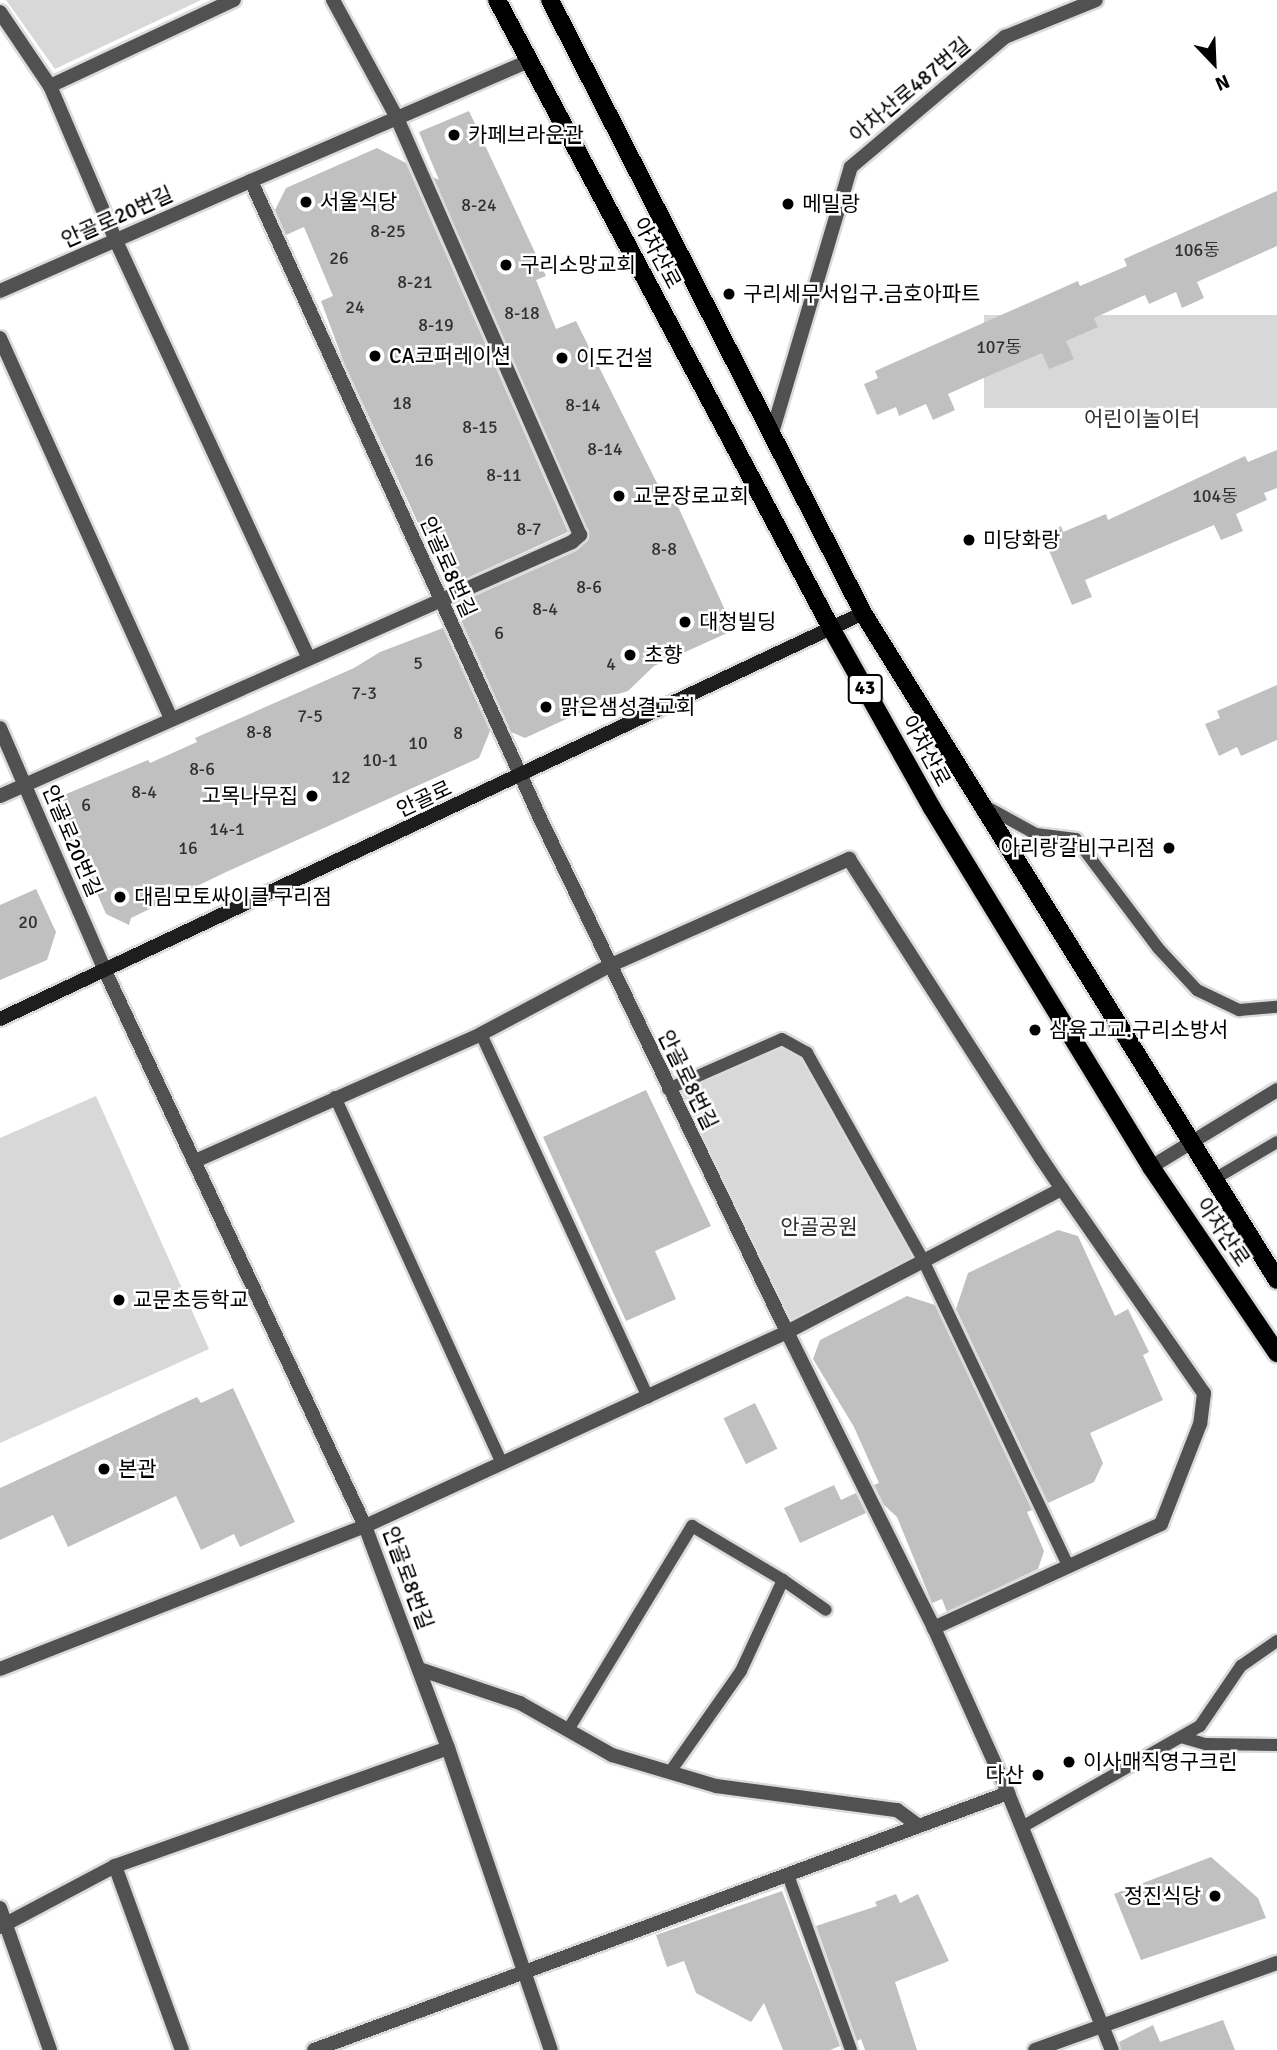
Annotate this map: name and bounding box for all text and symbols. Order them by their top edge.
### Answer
north arrow [1179,28,1249,98]
street label: 아차산로487번길 [844,32,976,148]
text: N [1211,69,1233,96]
place label: 카페브라운관 [468,122,584,148]
marker: 카페브라운관 [446,127,462,143]
street label: 안골로20번길 [57,181,177,253]
place label: 서울식당 [320,189,397,215]
place label: 메밀랑 [802,191,860,217]
marker: 서울식당 [298,194,314,210]
house number: 8-24 [461,194,497,216]
marker: 메밀랑 [780,196,796,212]
street label: 아차산로 [628,213,686,293]
house number: 8-25 [370,220,406,242]
house number: 106동 [1174,239,1220,261]
house number: 26 [329,247,349,269]
place label: 구리소망교회 [520,252,636,278]
marker: 구리소망교회 [498,257,514,273]
house number: 8-21 [397,271,433,293]
place label: 구리세무서입구.금호아파트 [743,281,980,307]
marker: 구리세무서입구.금호아파트 [721,286,737,302]
house number: 24 [345,296,365,318]
house number: 8-18 [504,302,540,324]
house number: 8-19 [418,314,454,336]
house number: 107동 [976,336,1022,358]
place label: CA코퍼레이션 [389,343,511,369]
place label: 이도건설 [576,345,653,371]
marker: CA코퍼레이션 [367,348,383,364]
marker: 이도건설 [554,350,570,366]
house number: 18 [392,392,412,414]
house number: 8-14 [565,394,601,416]
park label: 어린이놀이터 [1084,406,1200,432]
house number: 8-15 [462,416,498,438]
house number: 8-14 [587,438,623,460]
house number: 16 [414,449,434,471]
house number: 8-11 [486,464,522,486]
place label: 교문장로교회 [633,483,749,509]
house number: 104동 [1192,485,1238,507]
marker: 교문장로교회 [611,488,627,504]
street label: 안골로8번길 [415,513,481,621]
house number: 8-7 [517,518,541,540]
place label: 미당화랑 [983,527,1060,553]
marker: 미당화랑 [961,532,977,548]
house number: 8-8 [651,538,677,560]
house number: 8-6 [576,576,602,598]
house number: 8-4 [532,598,558,620]
place label: 대청빌딩 [699,609,776,635]
marker: 대청빌딩 [677,614,693,630]
house number: 6 [494,622,504,644]
place label: 초향 [644,642,683,668]
marker: 초향 [622,647,638,663]
house number: 5 [413,652,423,674]
house number: 4 [606,653,616,675]
road number: 43 [848,674,882,704]
house number: 7-3 [351,682,377,704]
place label: 맑은샘성결교회 [560,694,695,720]
marker: 맑은샘성결교회 [538,699,554,715]
house number: 7-5 [297,705,323,727]
street label: 아차산로 [896,711,956,791]
house number: 8-8 [246,721,272,743]
house number: 8 [453,722,463,744]
house number: 10 [408,732,428,754]
house number: 10-1 [362,749,398,771]
house number: 8-6 [189,758,215,780]
house number: 12 [331,766,351,788]
street label: 안골로 [392,775,456,823]
street label: 안골로20번길 [37,781,107,901]
house number: 8-4 [131,781,157,803]
place label: 고목나무집 [201,783,298,809]
marker: 고목나무집 [304,788,320,804]
house number: 6 [81,794,91,816]
house number: 14-1 [209,818,245,840]
place label: 아리랑갈비구리점 [1000,835,1155,861]
house number: 16 [178,837,198,859]
marker: 아리랑갈비구리점 [1161,840,1177,856]
place label: 대림모토싸이클 구리점 [134,884,332,910]
marker: 대림모토싸이클 구리점 [112,889,128,905]
house number: 20 [18,911,38,933]
place label: 삼육고교.구리소방서 [1049,1017,1228,1043]
marker: 삼육고교.구리소방서 [1027,1022,1043,1038]
street label: 안골로8번길 [653,1026,723,1134]
street label: 아차산로 [1191,1193,1255,1271]
park label: 안골공원 [780,1214,858,1240]
place label: 교문초등학교 [133,1287,249,1313]
marker: 교문초등학교 [111,1292,127,1308]
place label: 본관 [118,1456,157,1482]
marker: 본관 [96,1461,112,1477]
street label: 안골로8번길 [378,1523,438,1633]
place label: 이사매직영구크린 [1083,1749,1238,1775]
marker: 이사매직영구크린 [1061,1754,1077,1770]
place label: 다산 [985,1762,1024,1788]
marker: 다산 [1030,1767,1046,1783]
place label: 정진식당 [1124,1883,1201,1909]
marker: 정진식당 [1207,1888,1223,1904]

